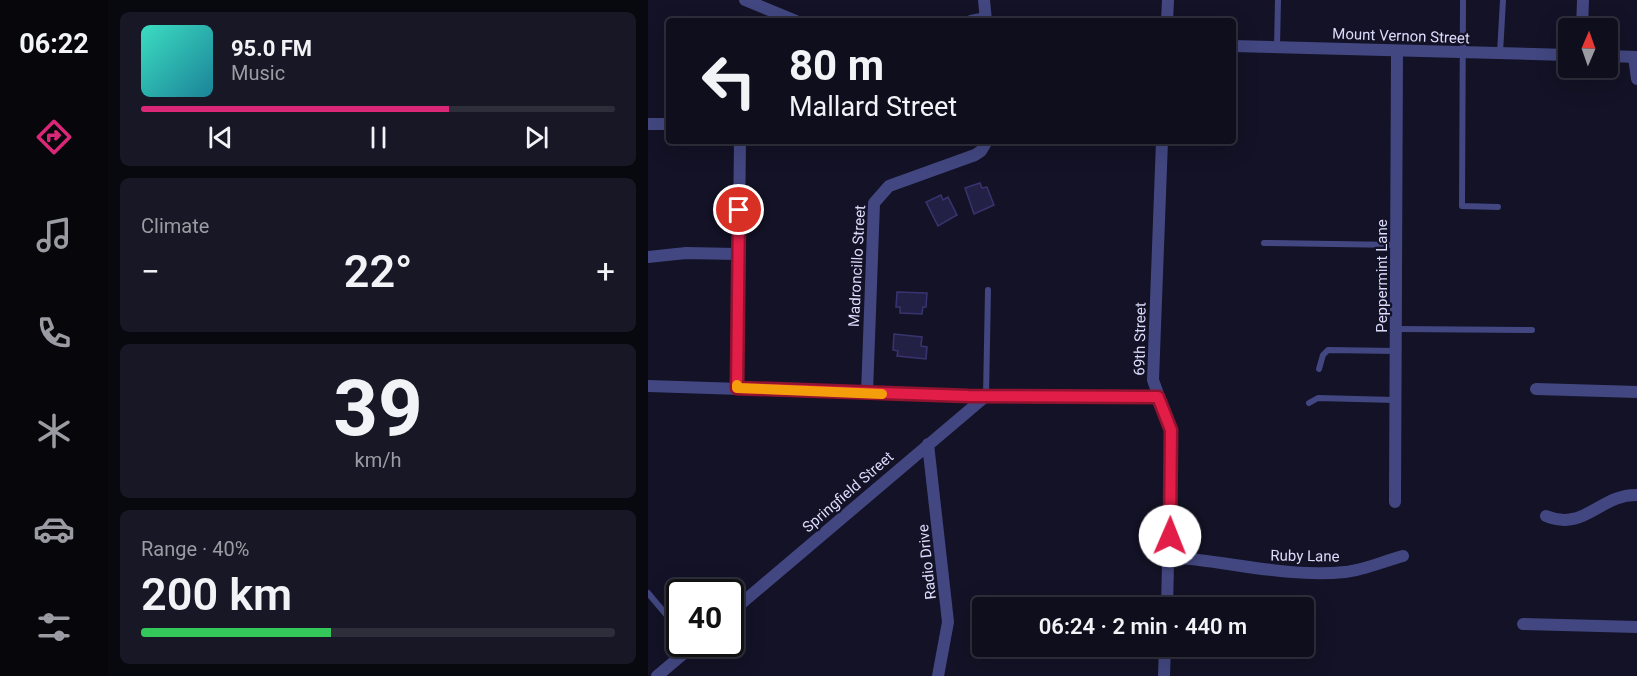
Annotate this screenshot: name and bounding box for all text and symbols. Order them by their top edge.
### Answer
north arrow [1558,18,1618,78]
map controls [1558,18,1618,78]
street label: Mount Vernon Street [1332,25,1470,47]
text: 06:22 [19,28,89,60]
text: 95.0 FM [231,36,312,61]
text: 80 m [789,41,884,90]
icon: left [690,42,768,120]
text: Music [231,61,285,85]
text: Mallard Street [789,91,957,123]
icon: directions [33,116,75,158]
icon: previous [204,121,237,154]
icon: pause [362,121,395,154]
icon: next [520,121,553,154]
pin [713,184,764,235]
icon: arrive [722,193,755,226]
street label: Madroncillo Street [845,204,869,327]
icon: music [33,214,75,256]
text: Climate [141,214,209,238]
street label: Peppermint Lane [1373,219,1391,333]
text: 22° [344,245,412,298]
text: − [141,252,160,291]
text: + [596,252,615,291]
street label: 69th Street [1130,302,1150,376]
icon: phone [33,312,75,354]
text: 39 [333,363,423,454]
icon: climate [33,410,75,452]
text: km/h [355,448,401,472]
street label: Springfield Street [799,448,897,536]
position arrow [1138,504,1202,568]
icon: car [33,508,75,550]
street label: Radio Drive [914,523,940,600]
text: Range · 40% [141,537,249,561]
street label: Ruby Lane [1270,546,1340,566]
text: 200 km [141,568,292,621]
speed limit sign: 40 [666,579,744,657]
icon: filters [33,606,75,648]
text: 06:24 · 2 min · 440 m [1039,614,1247,639]

